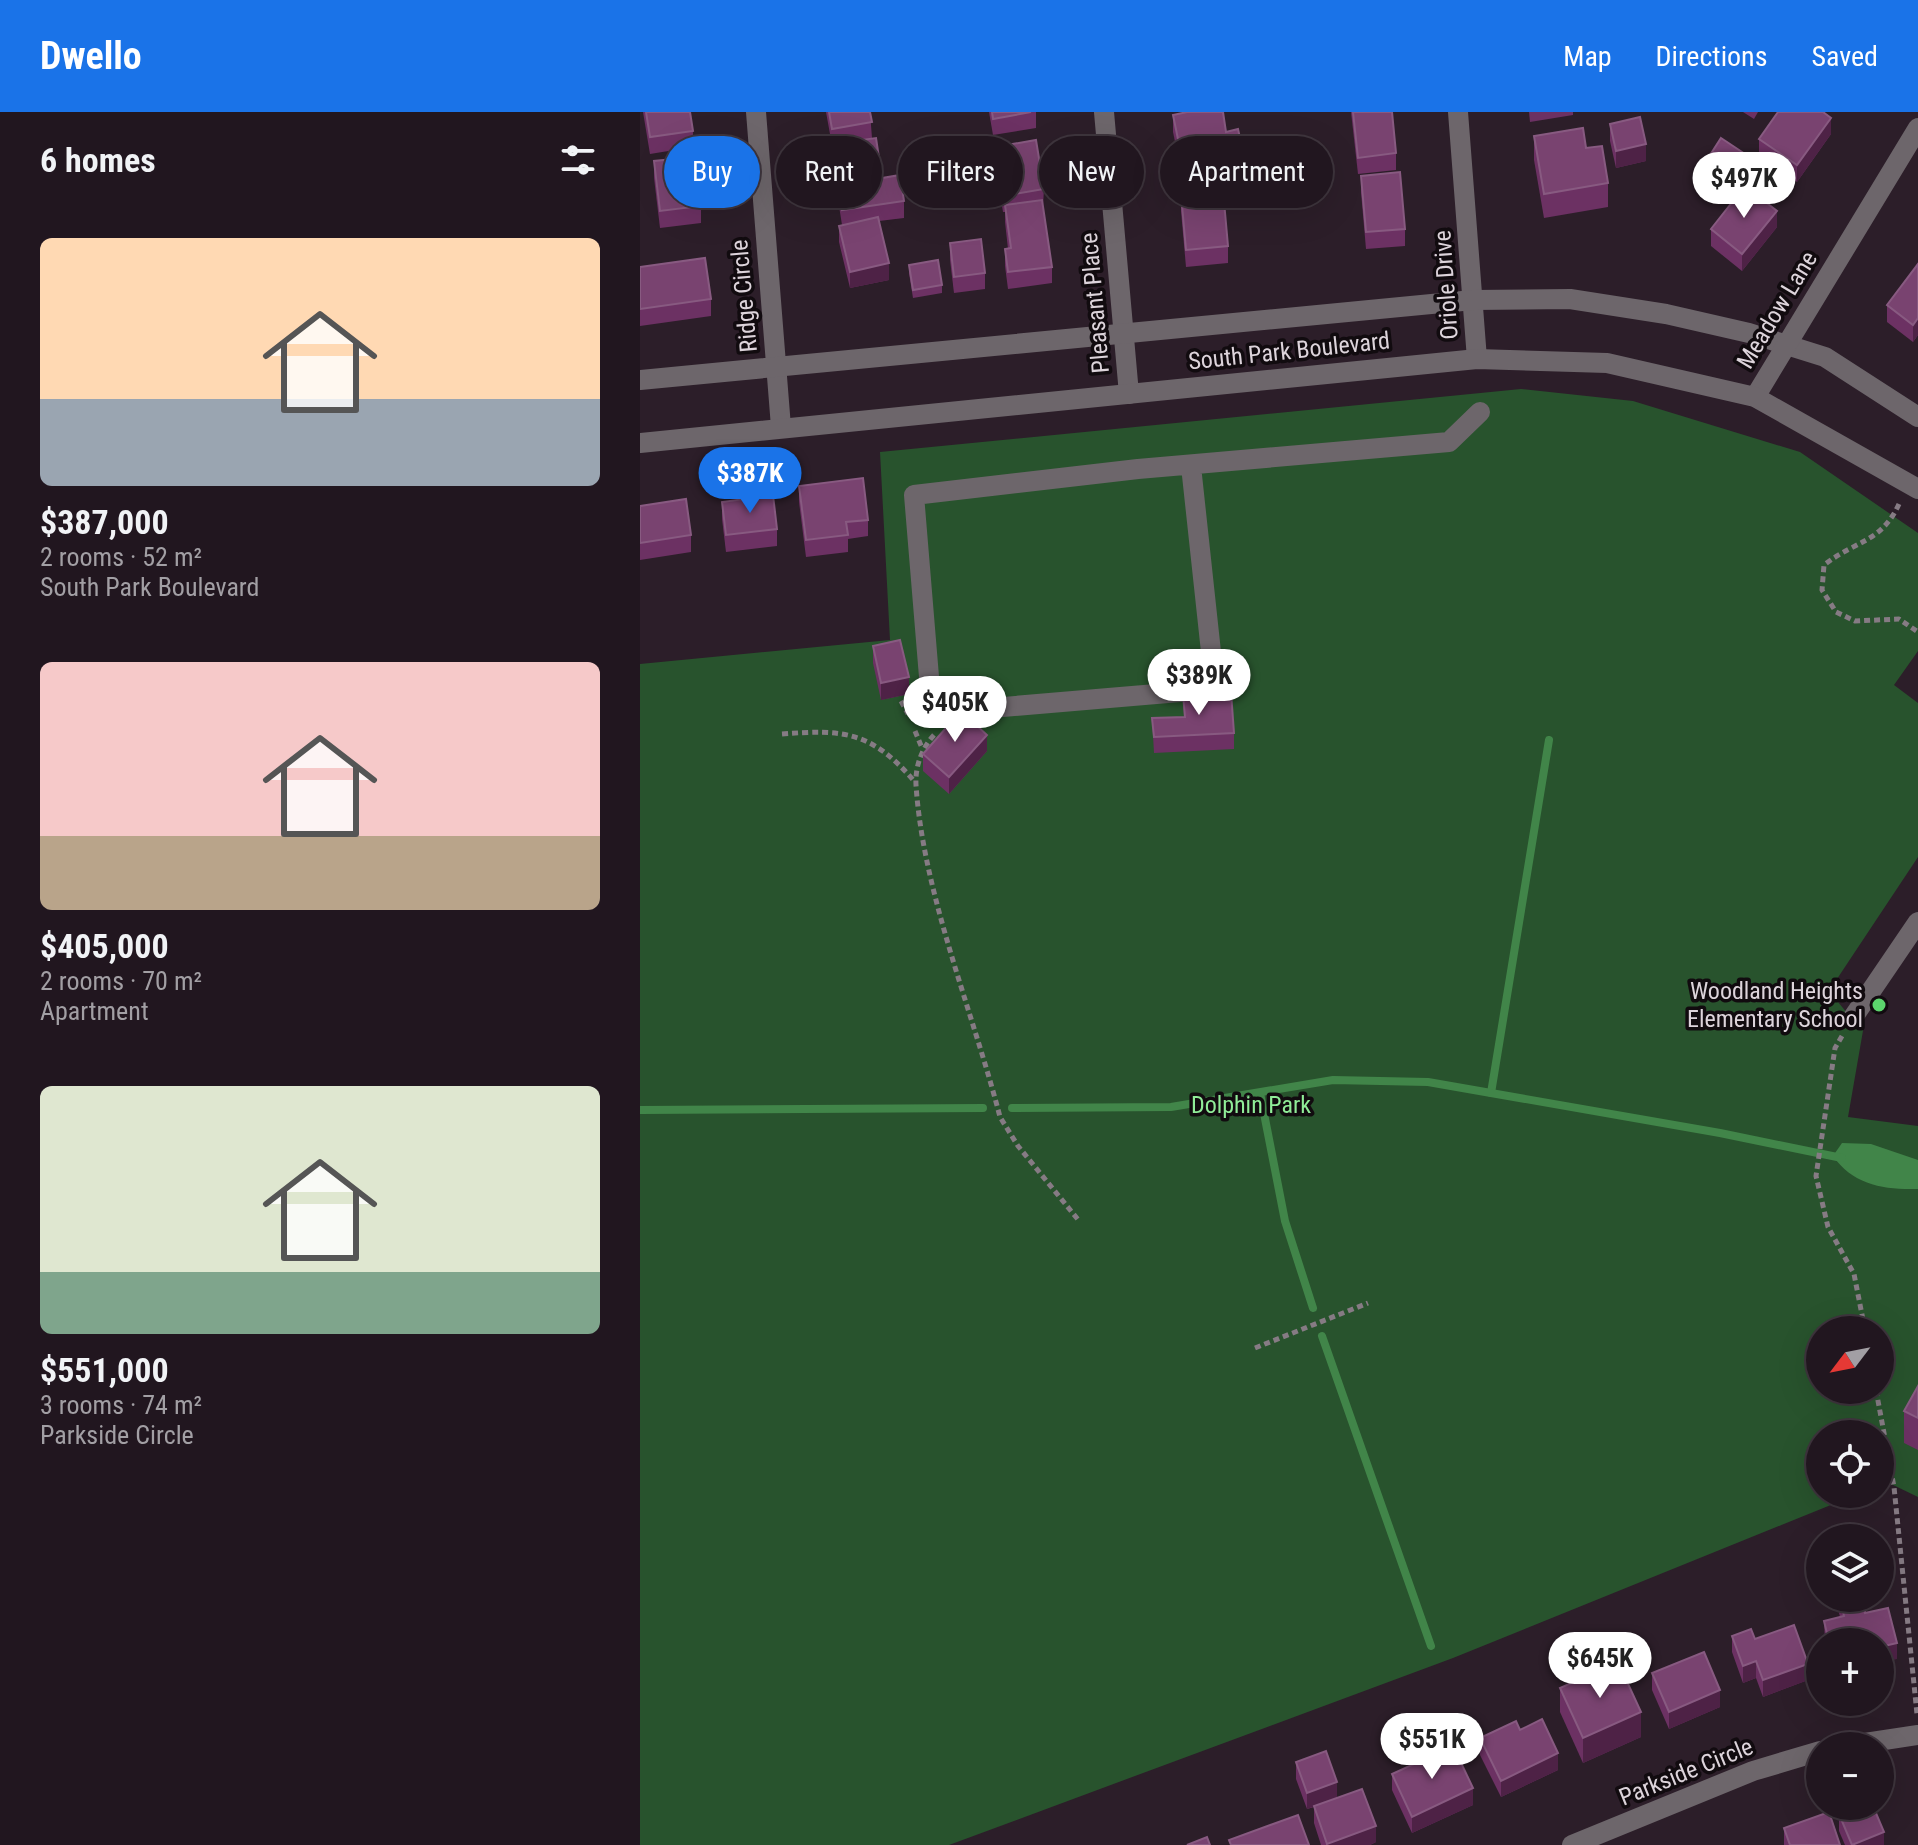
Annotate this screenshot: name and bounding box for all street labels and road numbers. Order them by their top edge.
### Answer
street label: Oriole Drive [1428,229,1464,341]
street label: Pleasant Place [1075,232,1115,374]
street label: Ridge Circle [725,239,763,353]
street label: Meadow Lane [1731,246,1823,374]
street label: South Park Boulevard [1187,326,1391,376]
street label: Parkside Circle [1615,1732,1757,1812]

